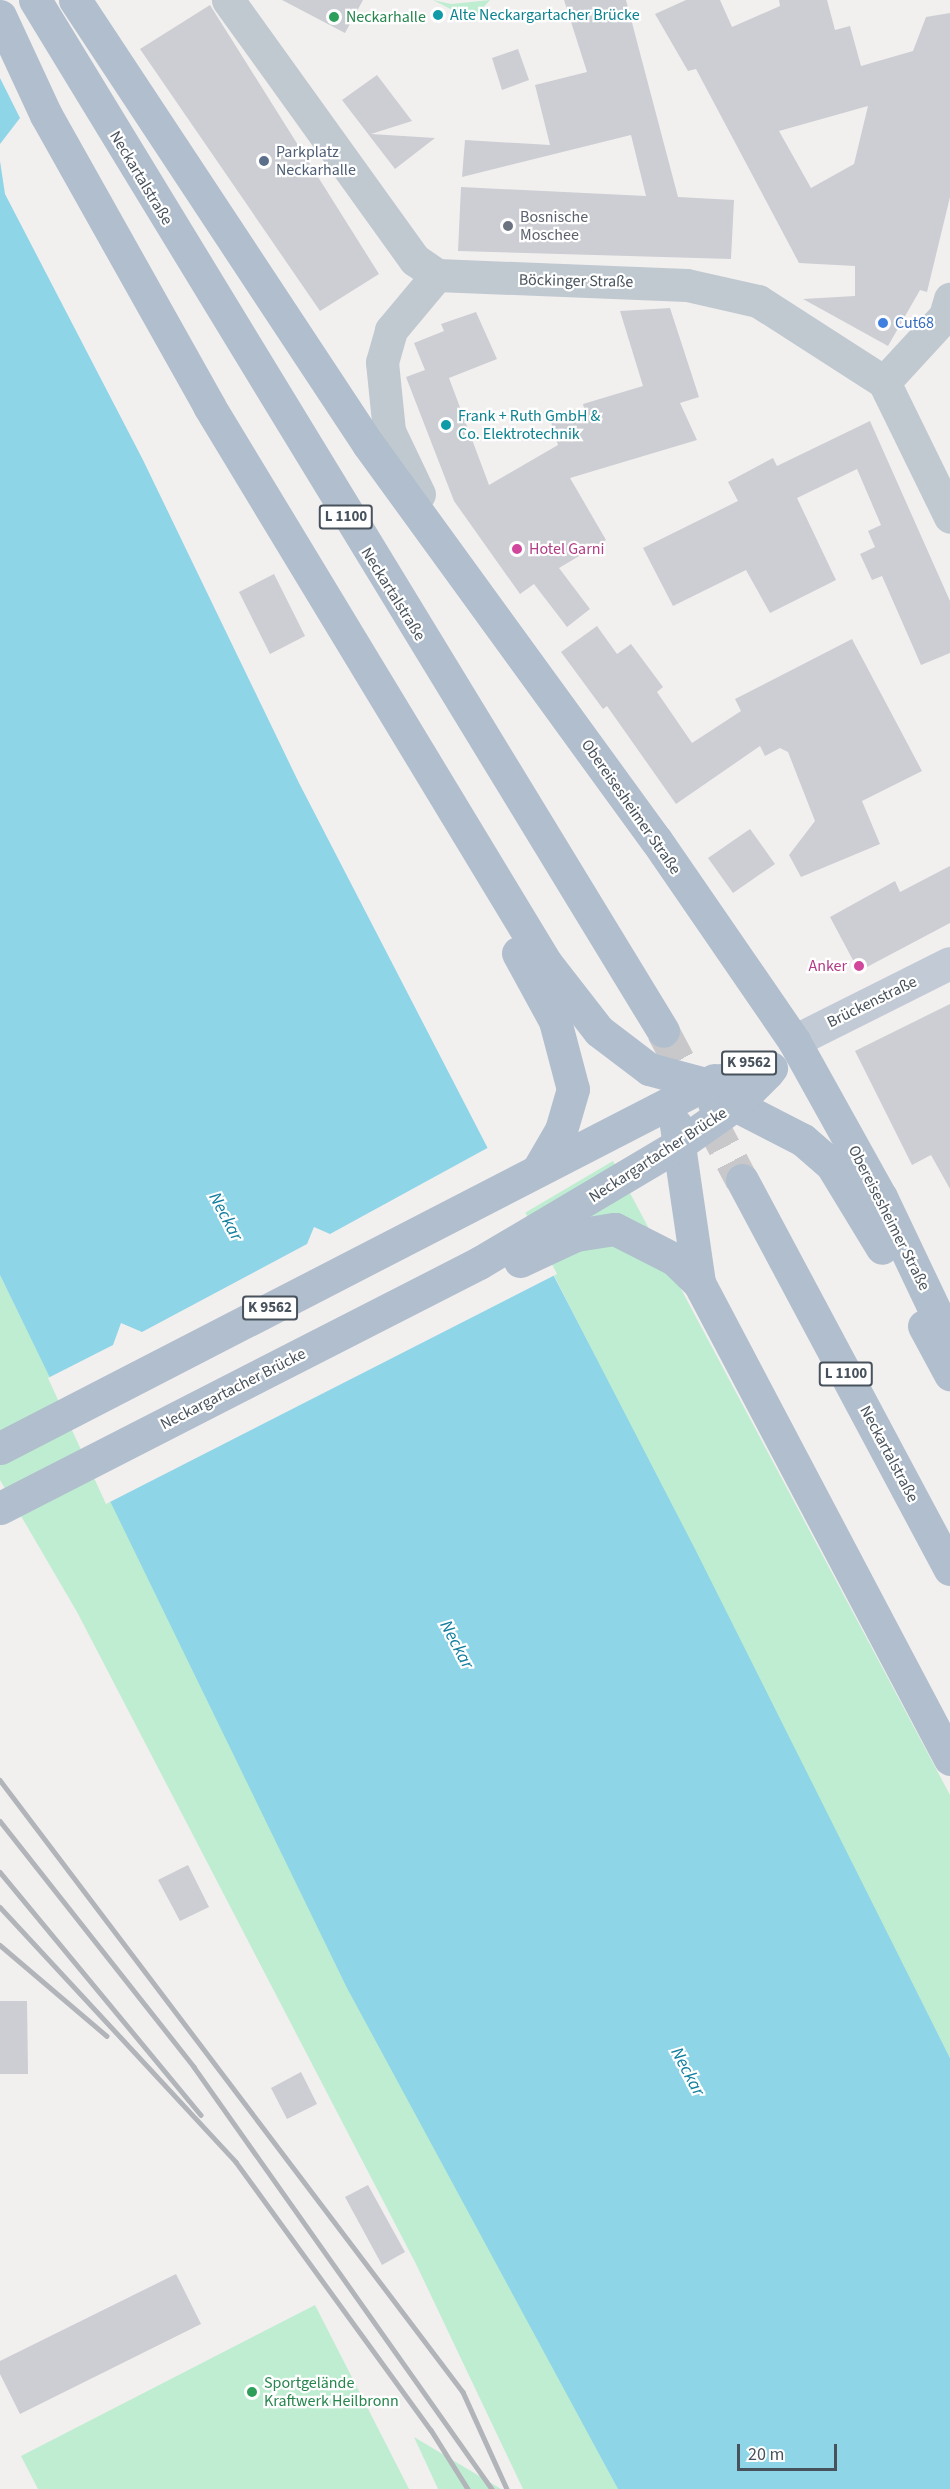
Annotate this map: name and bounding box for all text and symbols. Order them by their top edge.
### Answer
place label: Alte Neckargartacher Brücke [450,5,640,25]
place label: Neckarhalle [346,7,426,27]
marker: Alte Neckargartacher Brücke [431,8,445,22]
marker: Neckarhalle [327,10,341,24]
street label: Neckartalstraße [105,127,177,229]
place label: Parkplatz Neckarhalle [276,142,356,180]
marker: Parkplatz Neckarhalle [257,154,271,168]
place label: Bosnische Moschee [520,207,588,245]
marker: Bosnische Moschee [501,219,515,233]
street label: Böckinger Straße [519,270,633,292]
place label: Cut68 [895,313,934,333]
marker: Cut68 [876,316,890,330]
place label: Frank + Ruth GmbH & Co. Elektrotechnik [458,406,600,444]
marker: Frank + Ruth GmbH & Co. Elektrotechnik [439,418,453,432]
road number: L 1100 [318,505,374,529]
place label: Hotel Garni [529,539,604,559]
marker: Hotel Garni [510,542,524,556]
street label: Neckartalstraße [357,544,429,644]
street label: Obereisesheimer Straße [577,736,685,878]
place label: Anker [808,956,847,976]
marker: Anker [852,959,866,973]
street label: Brückenstraße [824,972,920,1032]
road number: K 9562 [720,1051,777,1075]
street label: Neckargartacher Brücke [585,1103,731,1207]
street label: Obereisesheimer Straße [844,1142,934,1294]
water label: Neckar [203,1189,247,1245]
road number: K 9562 [242,1296,298,1320]
street label: Neckargartacher Brücke [157,1344,309,1434]
road number: L 1100 [818,1362,874,1386]
street label: Neckartalstraße [856,1403,922,1505]
water label: Neckar [434,1617,478,1673]
water label: Neckar [665,2044,709,2100]
place label: Sportgelände Kraftwerk Heilbronn [264,2373,399,2411]
marker: Sportgelände Kraftwerk Heilbronn [245,2385,259,2399]
scale bar [740,2432,840,2470]
text: 20 m [748,2442,784,2467]

